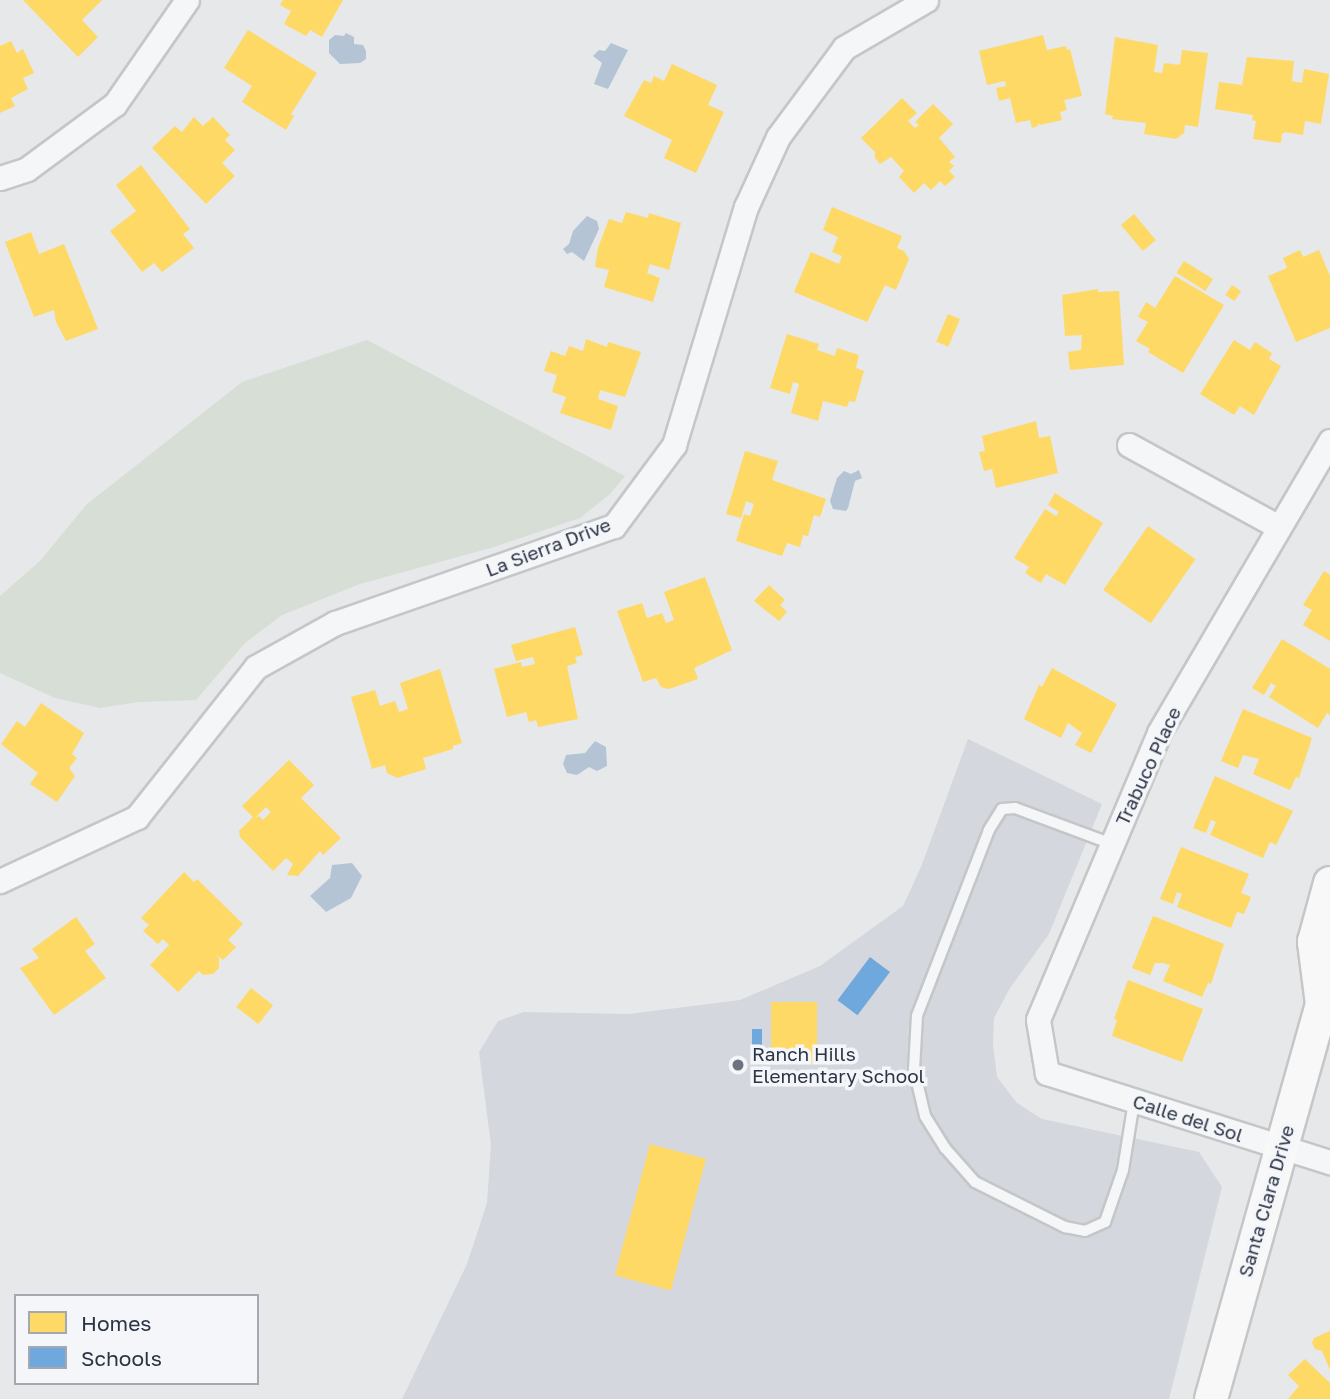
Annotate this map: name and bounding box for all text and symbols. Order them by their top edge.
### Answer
street label: La Sierra Drive [482,513,614,581]
street label: Trabuco Place [1111,703,1185,829]
place label: Ranch Hills Elementary School [752,1043,925,1087]
marker: Ranch Hills Elementary School [730,1057,746,1073]
street label: Calle del Sol [1130,1089,1246,1147]
street label: Santa Clara Drive [1233,1122,1299,1280]
legend [14,1294,259,1385]
text: Homes [81,1310,151,1336]
text: Schools [81,1345,162,1371]

